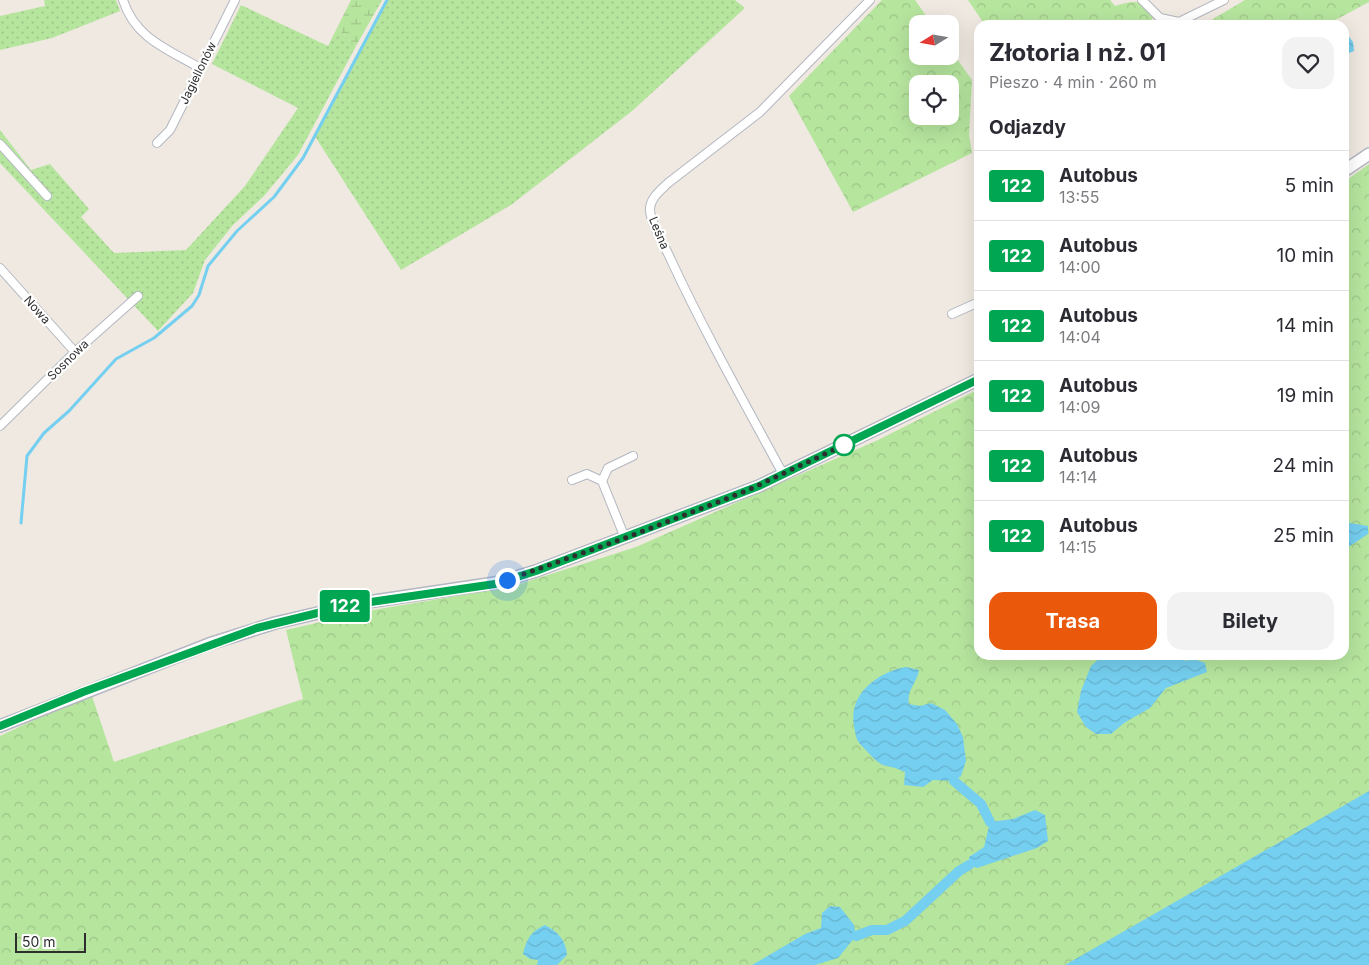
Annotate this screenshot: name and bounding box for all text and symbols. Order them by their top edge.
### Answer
north arrow [909,15,959,65]
map controls [909,15,959,125]
button: heart [1282,37,1334,89]
text: Złotoria I nż. 01 [989,38,1166,67]
street label: Jagiellonów [176,39,219,107]
text: Pieszo · 4 min · 260 m [989,72,1157,92]
button: locate [909,75,959,125]
text: Odjazdy [989,116,1066,139]
text: Autobus [1059,164,1138,187]
text: 5 min [1285,174,1334,197]
text: 122 [1001,175,1032,196]
text: 13:55 [1059,187,1099,207]
street label: Leśna [646,214,673,251]
text: Autobus [1059,234,1138,257]
text: 10 min [1276,244,1334,267]
text: 122 [1001,245,1032,266]
text: 14:00 [1059,257,1101,277]
street label: Nowa [21,293,54,327]
text: Autobus [1059,304,1138,327]
text: 14 min [1276,314,1334,337]
text: 122 [1001,315,1032,336]
text: 14:04 [1059,327,1101,347]
street label: Sosnowa [44,336,92,383]
text: Autobus [1059,374,1138,397]
text: 19 min [1277,384,1334,407]
text: 122 [1001,385,1032,406]
text: 14:09 [1059,397,1100,417]
unlabelled marker [833,434,855,456]
text: Autobus [1059,444,1138,467]
text: 24 min [1273,454,1334,477]
text: 122 [1001,455,1032,476]
text: 14:14 [1059,467,1097,487]
text: Autobus [1059,514,1138,537]
text: 25 min [1273,524,1334,547]
text: 122 [1001,525,1032,546]
text: 14:15 [1059,537,1097,557]
your location [495,568,520,593]
line badge: 122 [316,590,374,622]
button: Trasa [989,592,1157,650]
button: Bilety [1167,592,1334,650]
text: 122 [330,595,360,616]
scale bar [15,930,86,953]
text: 50 m [22,933,56,950]

